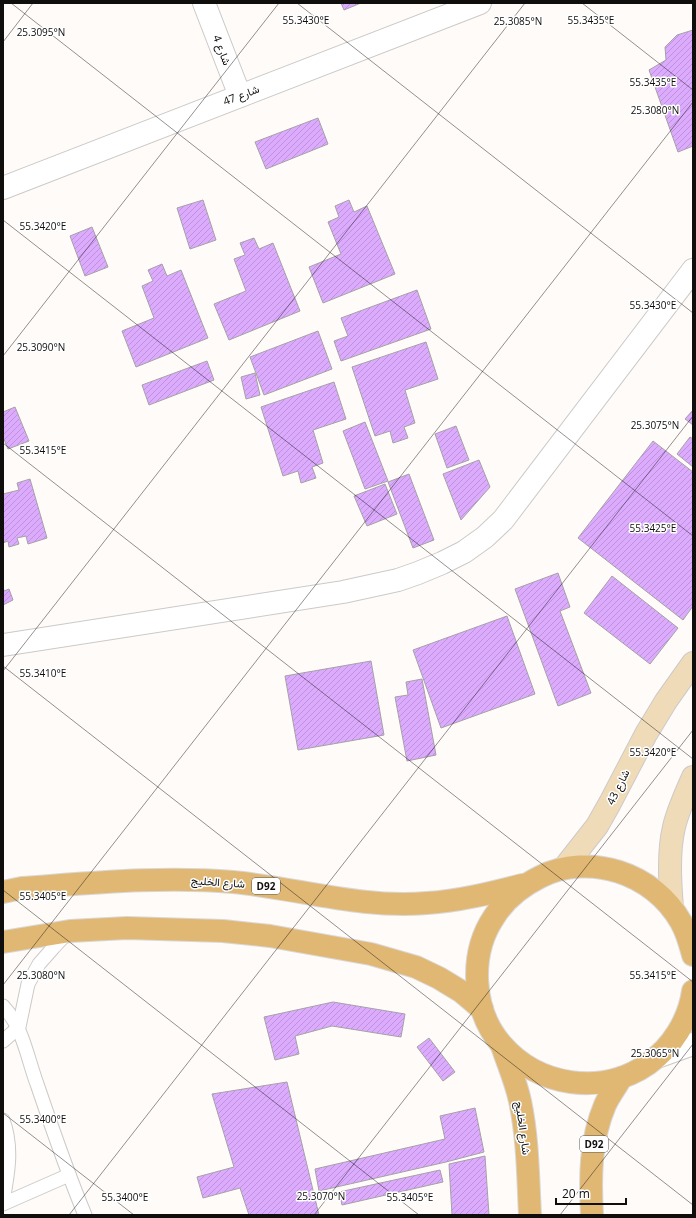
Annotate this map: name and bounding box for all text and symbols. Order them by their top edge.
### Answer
text: 55.3430°E [283,13,329,27]
text: 55.3435°E [568,13,614,27]
text: 25.3085°N [494,14,542,28]
text: 25.3095°N [17,25,65,39]
street label: شارع 4 [209,33,235,68]
text: 55.3435°E [630,75,676,89]
street label: شارع 47 [221,81,262,109]
text: 25.3080°N [631,103,679,117]
text: 55.3420°E [20,219,66,233]
text: 55.3430°E [630,298,676,312]
text: 25.3090°N [17,340,65,354]
text: 25.3075°N [631,418,679,432]
text: 55.3415°E [20,443,66,457]
text: 55.3425°E [630,521,676,535]
text: 55.3410°E [20,666,66,680]
text: 55.3420°E [630,745,676,759]
street label: شارع 43 [603,766,634,807]
street label: شارع الخليج [191,872,246,892]
road number: D92 [252,878,280,894]
text: 55.3405°E [20,889,66,903]
text: 25.3080°N [17,968,65,982]
text: 55.3415°E [630,968,676,982]
text: 25.3065°N [631,1046,679,1060]
street label: شارع الخليج [511,1100,535,1156]
text: 55.3400°E [20,1112,66,1126]
road number: D92 [580,1136,608,1152]
scale bar [556,1180,626,1206]
text: 20 m [562,1185,590,1202]
text: 25.3070°N [297,1189,345,1203]
text: 55.3400°E [102,1190,148,1204]
text: 55.3405°E [387,1190,433,1204]

